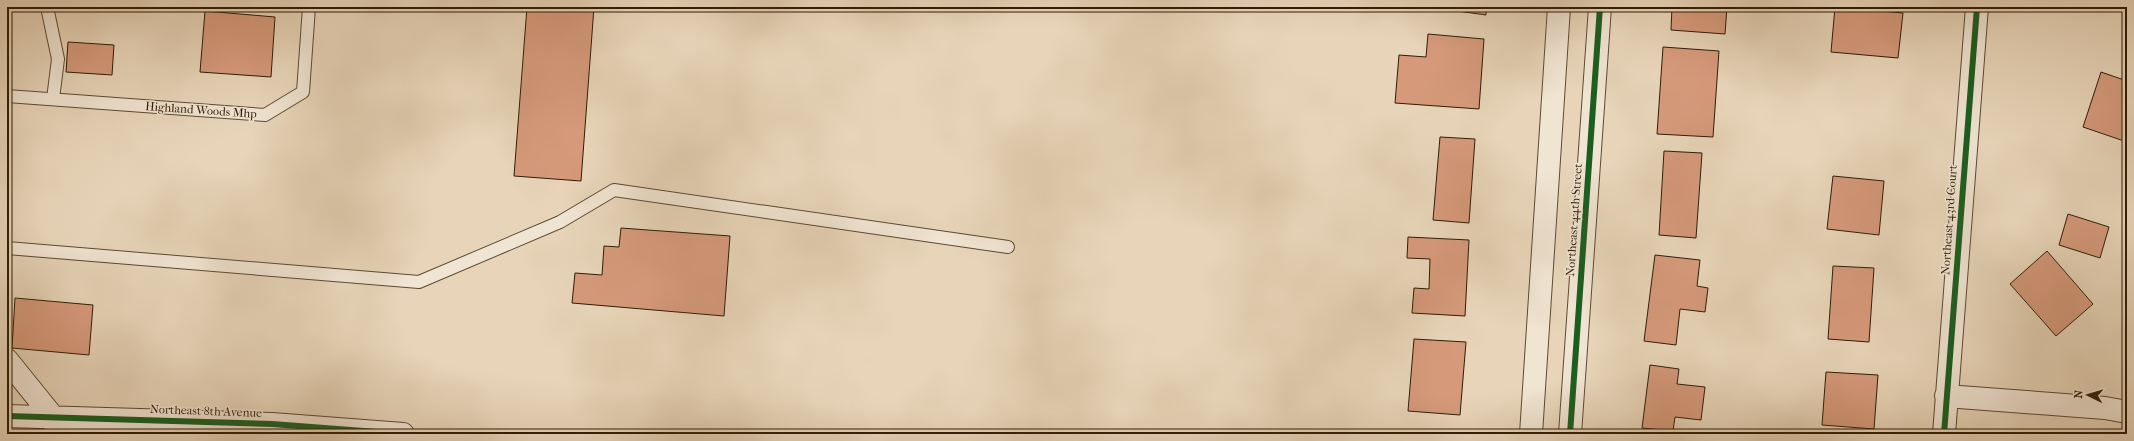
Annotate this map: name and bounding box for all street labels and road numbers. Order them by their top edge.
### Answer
street label: Highland Woods Mhp [145,99,258,121]
street label: Northeast 44th Street [1563,162,1585,277]
street label: Northeast 43rd Court [1938,164,1960,275]
street label: Northeast 8th Avenue [150,402,262,420]

